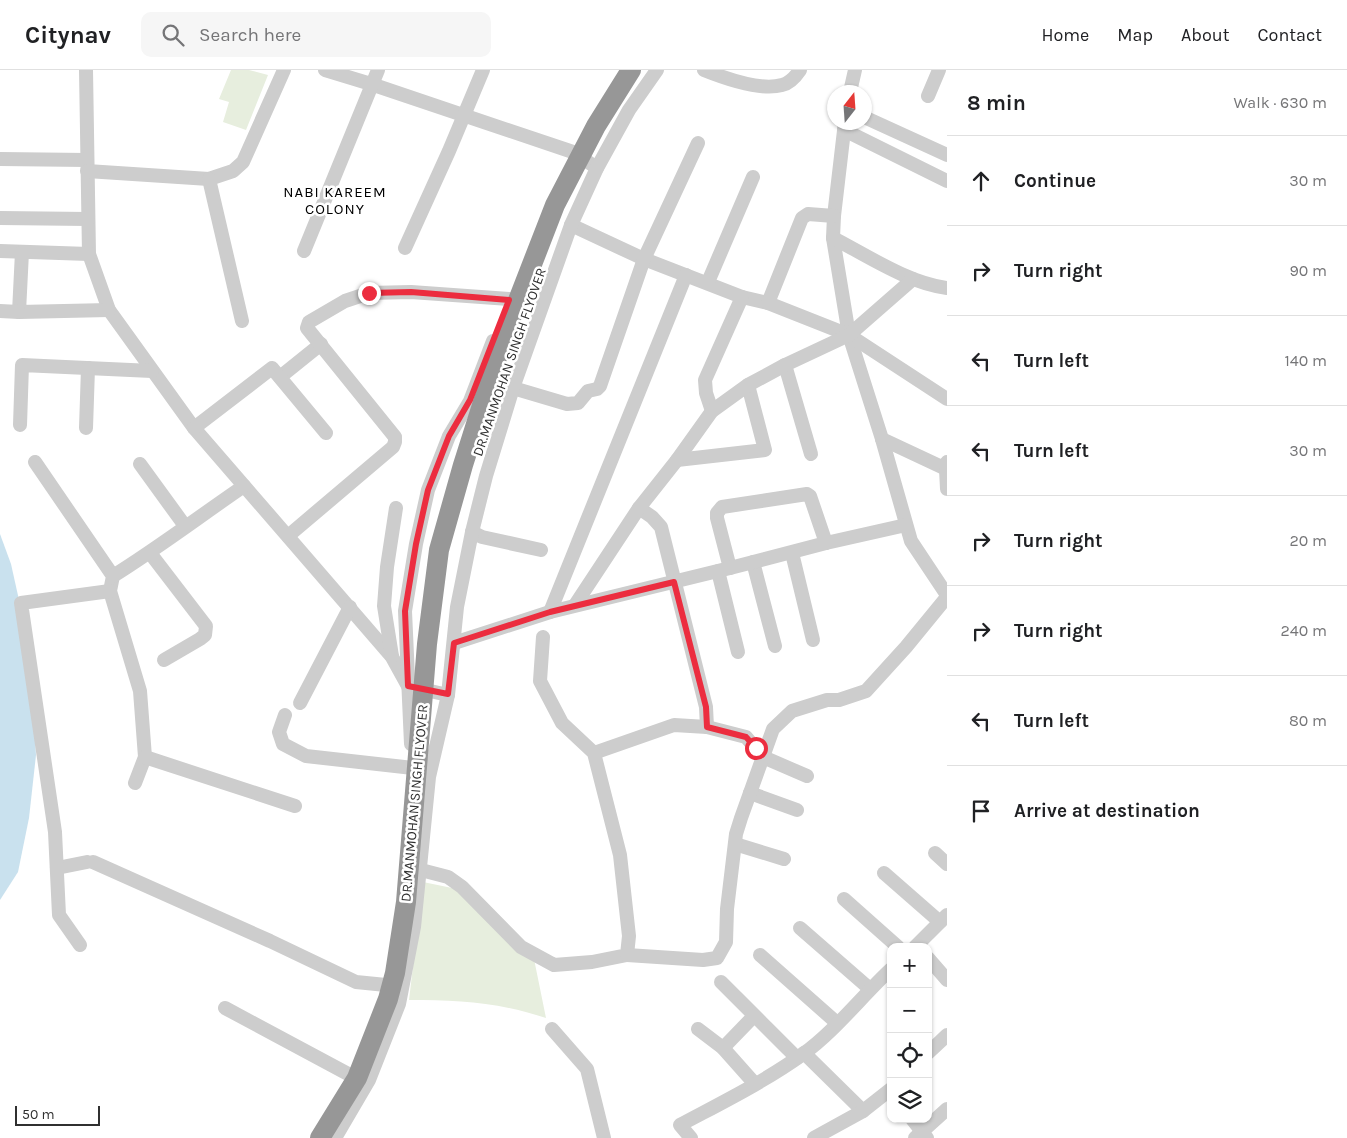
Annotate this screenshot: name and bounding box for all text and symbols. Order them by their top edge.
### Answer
search box [141,12,491,57]
text: Citynav [25,21,111,49]
icon: search [159,21,187,49]
text: Search here [199,24,301,46]
text: Home [1041,24,1089,46]
text: Map [1117,24,1153,46]
text: About [1181,24,1230,46]
text: Contact [1258,24,1322,46]
north arrow [827,85,872,130]
text: 8 min [967,91,1026,115]
text: Walk · 630 m [1234,93,1327,112]
icon: ahead [967,167,995,195]
text: Continue [1014,170,1096,192]
text: 30 m [1289,171,1327,190]
district label: NABI KAREEM COLONY [283,183,387,218]
icon: right [967,257,995,285]
text: Turn right [1014,260,1103,282]
text: 90 m [1289,261,1327,280]
street label: DR.MANMOHAN SINGH FLYOVER [469,266,550,459]
route end [358,282,381,305]
icon: left [967,347,995,375]
text: Turn left [1014,350,1089,372]
text: 140 m [1285,351,1327,370]
icon: left [967,437,995,465]
text: Turn left [1014,440,1089,462]
text: 30 m [1289,441,1327,460]
icon: right [967,527,995,555]
text: Turn right [1014,530,1103,552]
text: 20 m [1289,531,1327,550]
icon: right [967,617,995,645]
text: Turn right [1014,620,1103,642]
text: 240 m [1281,621,1327,640]
street label: DR.MANMOHAN SINGH FLYOVER [397,704,432,903]
icon: left [967,707,995,735]
text: Turn left [1014,710,1089,732]
text: 80 m [1289,711,1327,730]
route start [745,737,768,760]
icon: arrive [967,797,995,825]
text: Arrive at destination [1014,800,1200,822]
map controls [887,943,932,1123]
button: + [887,943,932,988]
button: − [887,988,932,1033]
button: locate [887,1033,932,1078]
button: layers [887,1078,932,1123]
scale bar [15,1103,100,1126]
text: 50 m [22,1106,55,1123]

